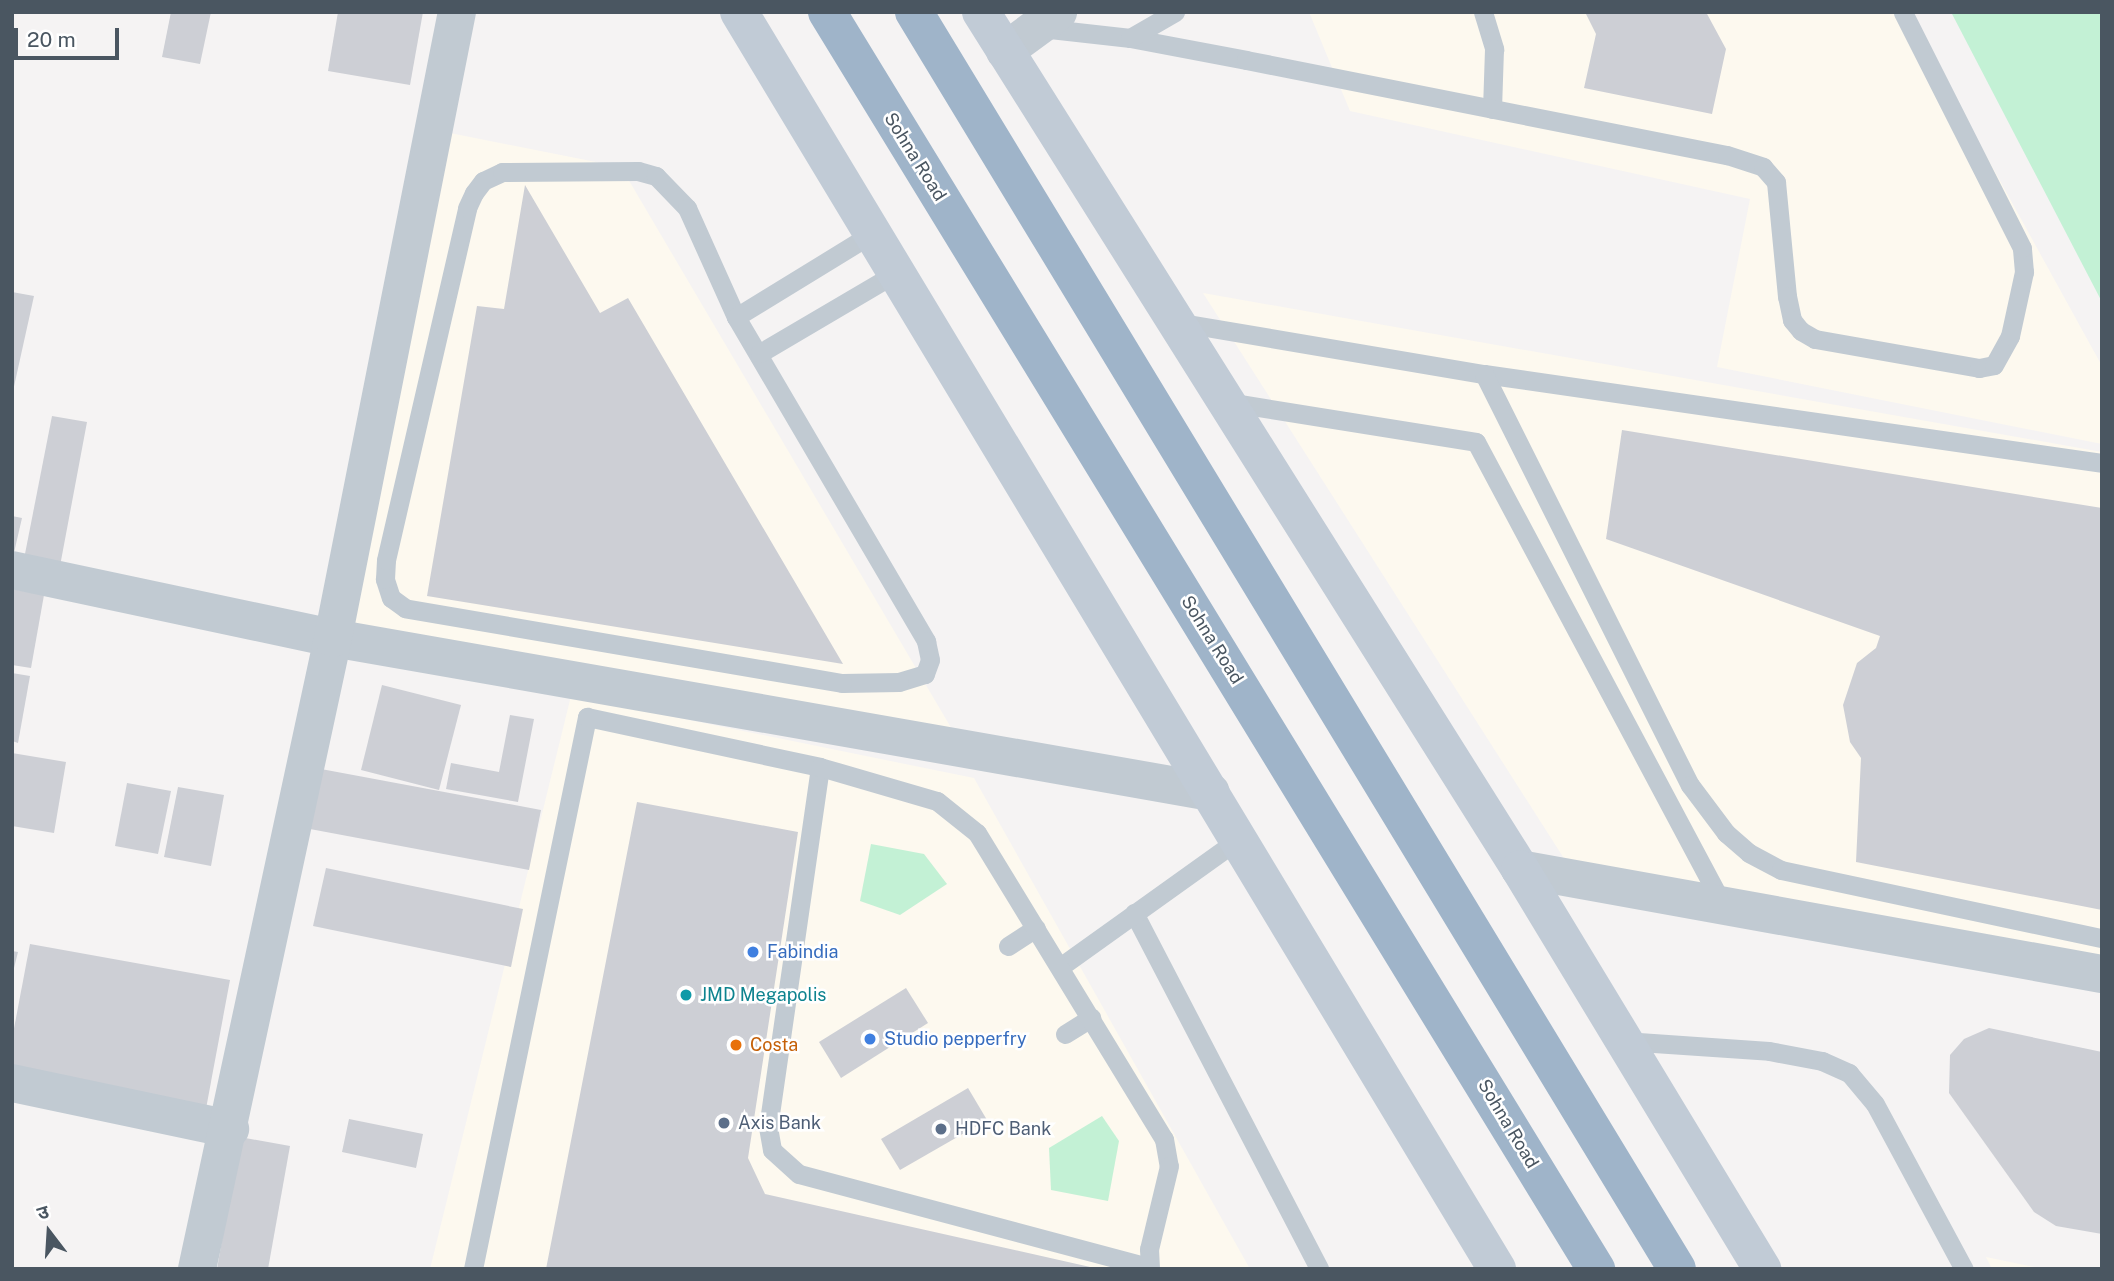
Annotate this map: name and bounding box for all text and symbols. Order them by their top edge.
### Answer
scale bar [18,14,122,58]
text: 20 m [27,27,76,52]
street label: Sohna Road [879,109,951,205]
street label: Sohna Road [1176,592,1248,688]
place label: Fabindia [767,941,838,963]
marker: Fabindia [745,944,761,960]
place label: JMD Megapolis [700,984,826,1006]
marker: JMD Megapolis [678,987,694,1003]
place label: Studio pepperfry [884,1028,1027,1050]
marker: Studio pepperfry [862,1031,878,1047]
place label: Costa [750,1034,798,1056]
marker: Costa [728,1037,744,1053]
street label: Sohna Road [1473,1076,1543,1172]
place label: Axis Bank [738,1112,821,1134]
marker: Axis Bank [716,1115,732,1131]
place label: HDFC Bank [955,1118,1051,1140]
marker: HDFC Bank [933,1121,949,1137]
north arrow [14,1197,84,1267]
text: उ [34,1200,51,1224]

